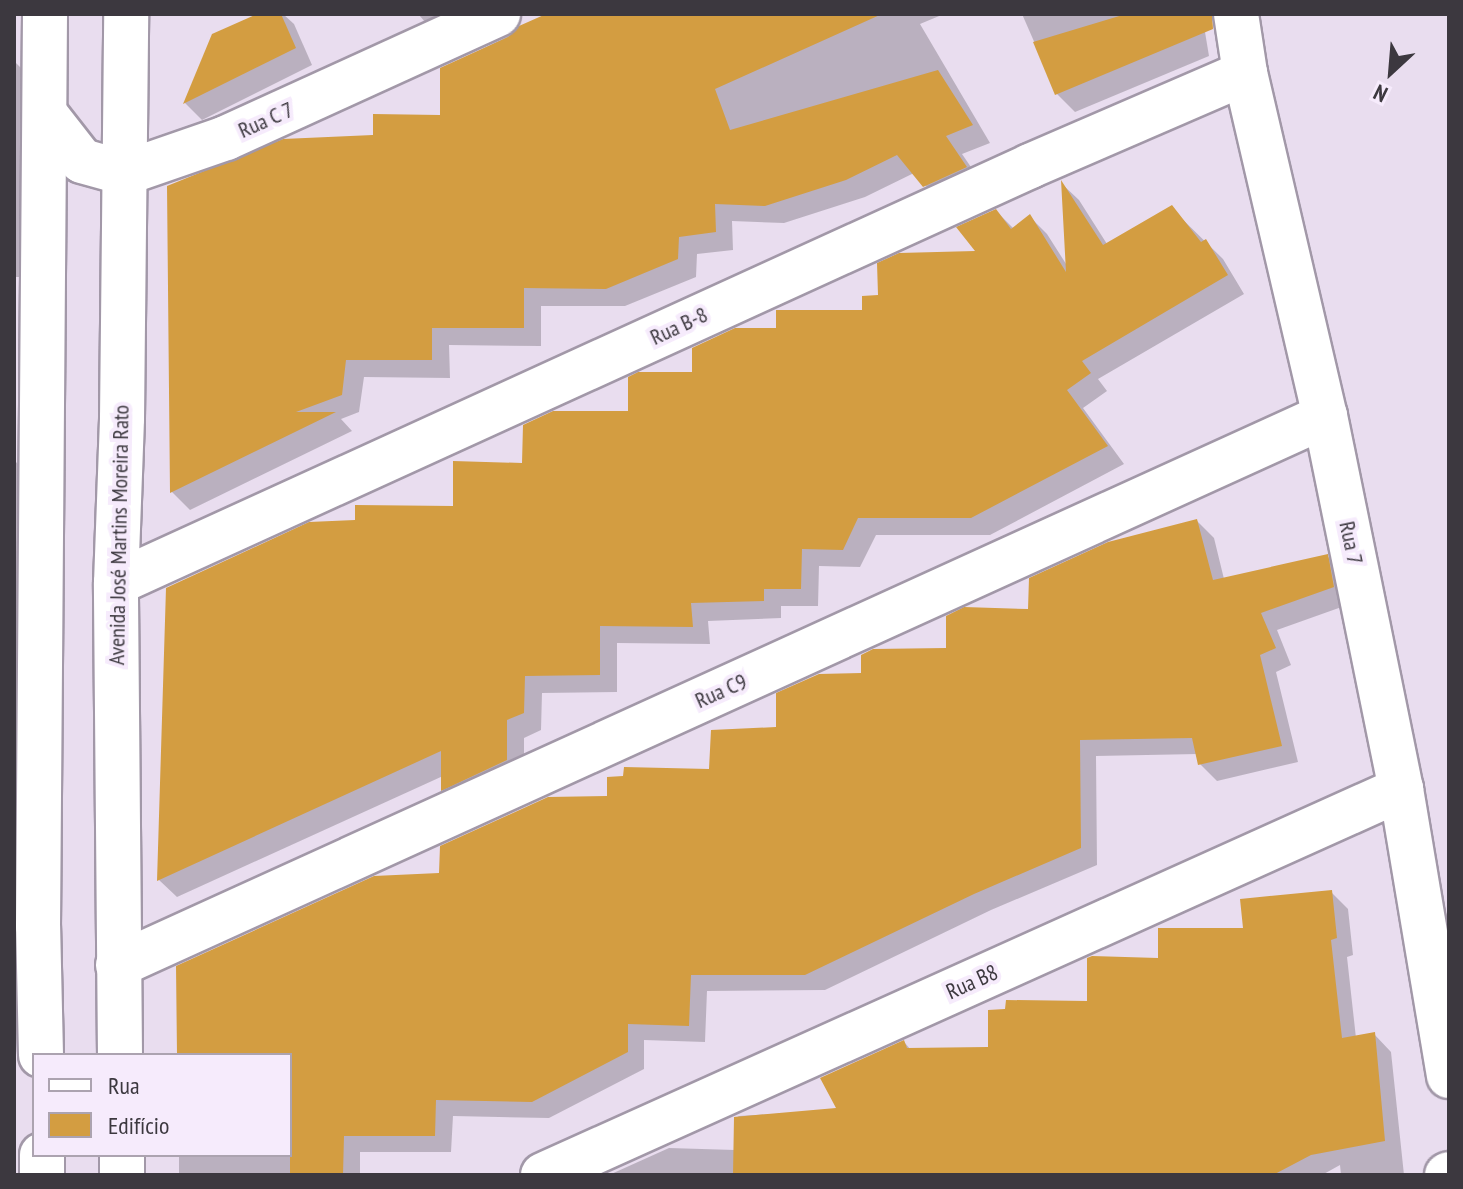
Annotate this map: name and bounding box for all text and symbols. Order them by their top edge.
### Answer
north arrow [1351,32,1431,112]
text: N [1369,78,1392,109]
street label: Rua C 7 [234,96,298,144]
street label: Rua B-8 [646,301,712,351]
street label: Avenida José Martins Moreira Rato [104,405,134,665]
street label: Rua 7 [1334,519,1368,567]
street label: Rua C9 [691,668,751,714]
street label: Rua B8 [942,959,1002,1005]
legend [32,1053,292,1157]
text: Rua [108,1070,140,1101]
text: Edifício [108,1110,169,1141]

